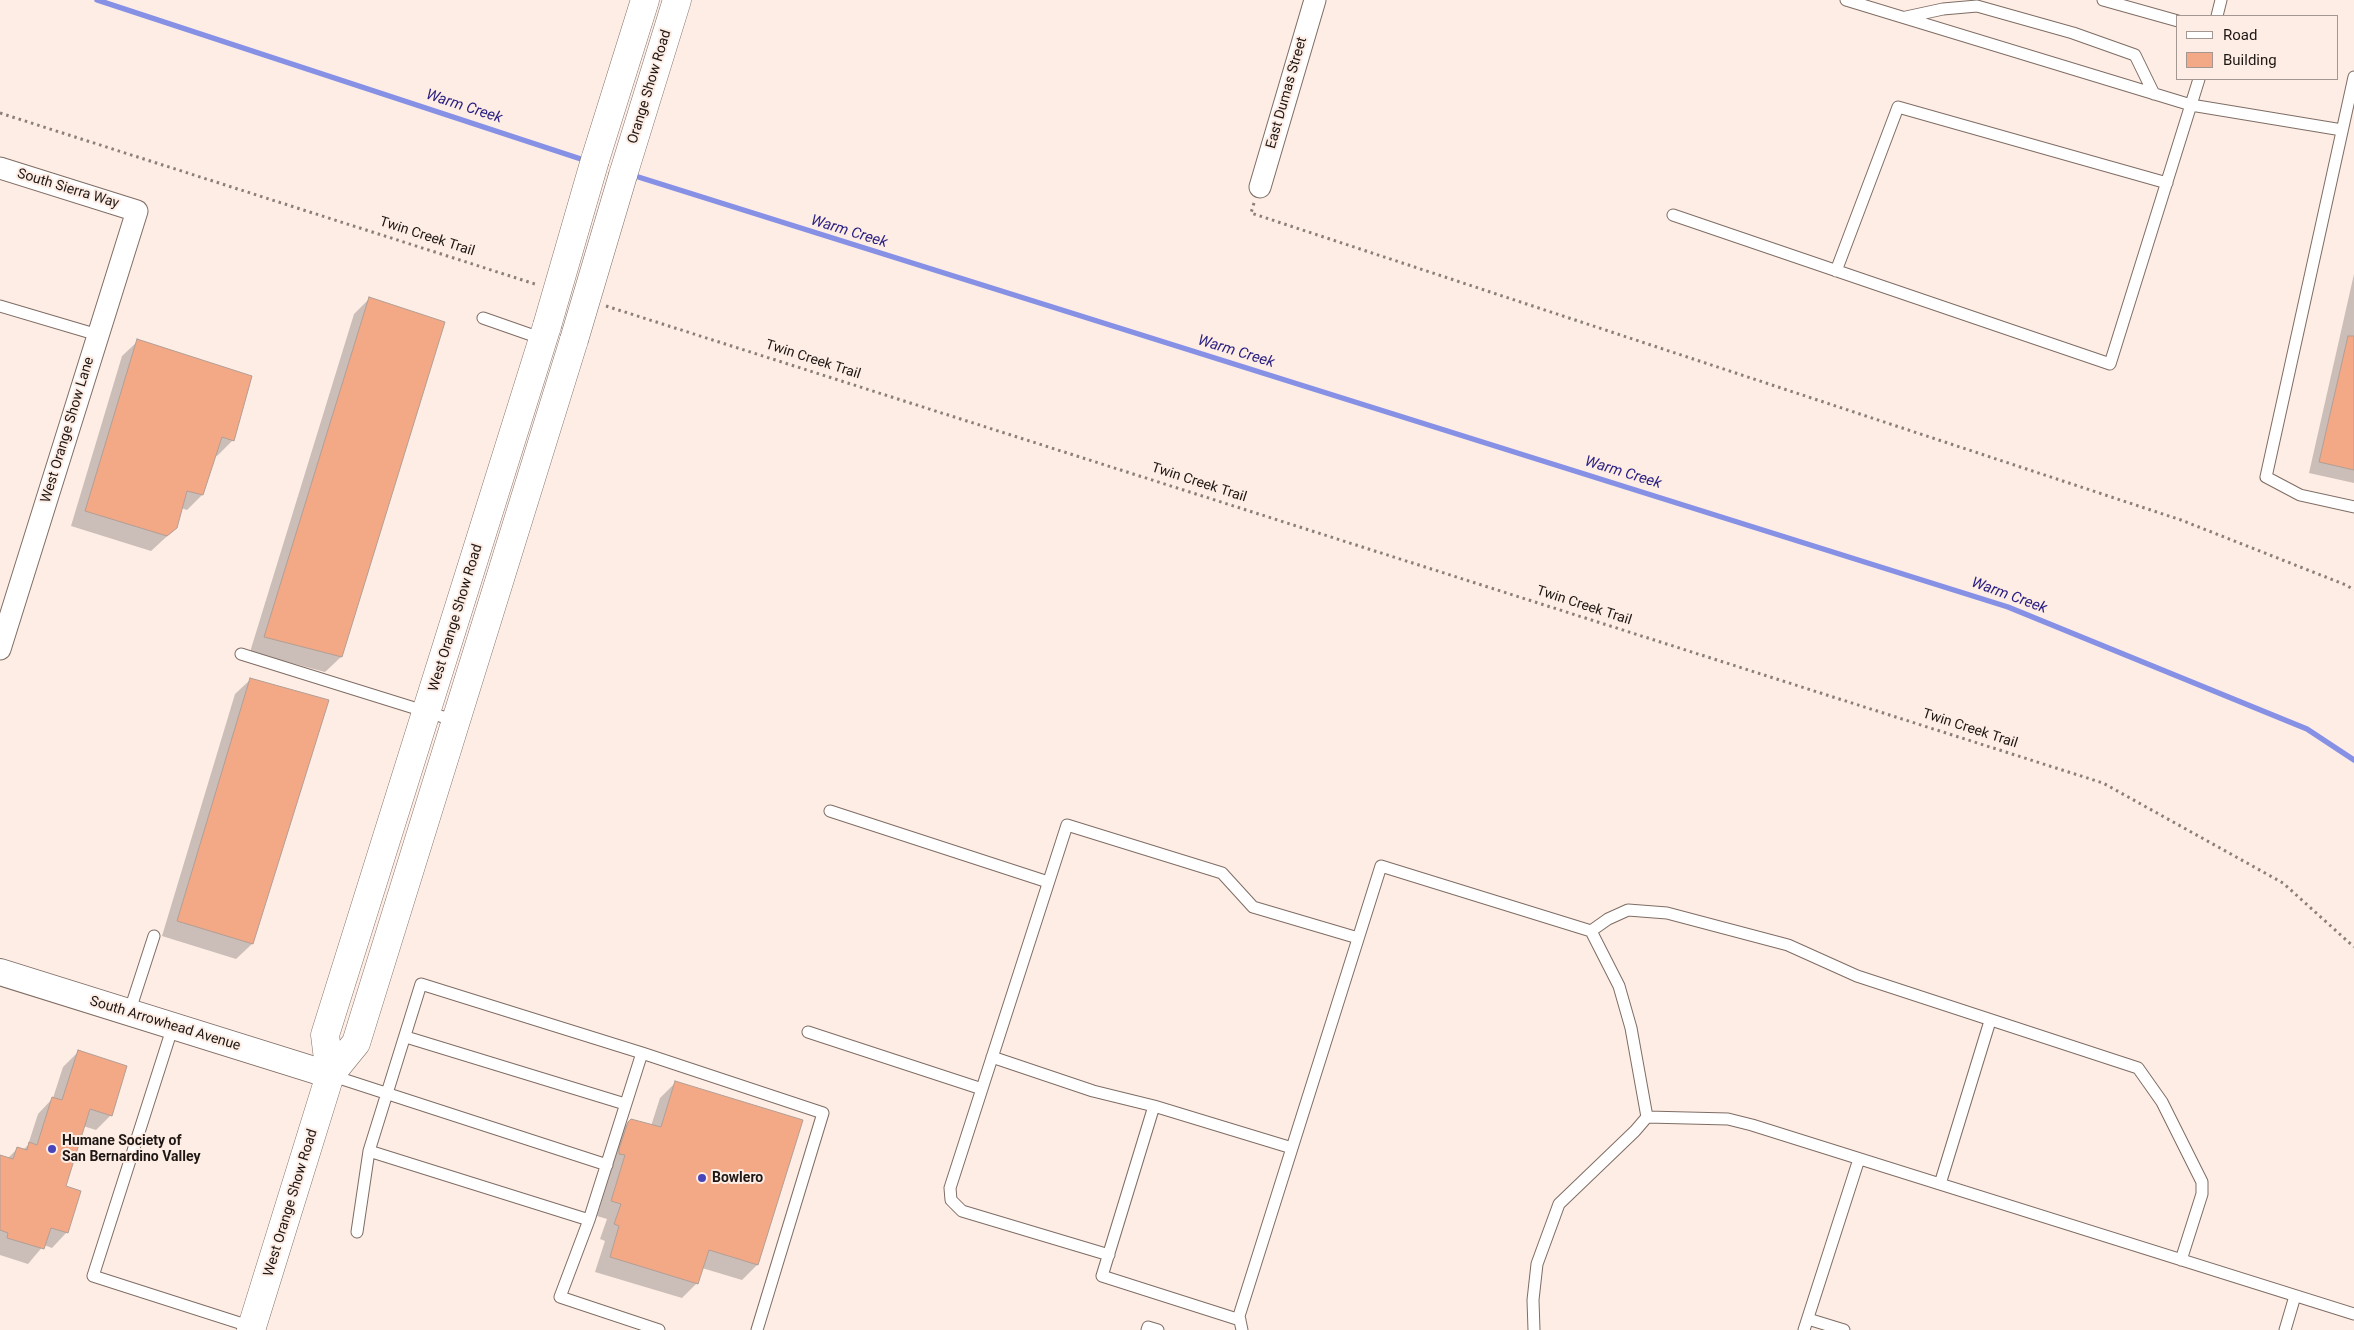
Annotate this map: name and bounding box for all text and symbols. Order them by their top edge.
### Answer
legend [2176,15,2339,80]
text: Road [2223,26,2257,44]
street label: Orange Show Road [625,28,675,146]
street label: East Dumas Street [1263,35,1311,151]
text: Building [2223,51,2277,69]
water label: Warm Creek [424,86,504,128]
street label: South Sierra Way [15,166,121,212]
water label: Warm Creek [809,212,889,252]
street label: Twin Creek Trail [377,214,477,260]
water label: Warm Creek [1196,332,1276,372]
street label: Twin Creek Trail [763,337,863,383]
street label: West Orange Show Lane [38,355,98,505]
water label: Warm Creek [1583,453,1663,493]
street label: Twin Creek Trail [1149,460,1249,506]
street label: West Orange Show Road [426,542,486,694]
water label: Warm Creek [1969,574,2049,618]
street label: Twin Creek Trail [1534,583,1634,629]
street label: Twin Creek Trail [1920,706,2020,752]
street label: South Arrowhead Avenue [88,993,242,1055]
street label: West Orange Show Road [261,1127,321,1279]
place label: Humane Society of San Bernardino Valley [62,1133,200,1166]
marker: Humane Society of San Bernardino Valley [46,1143,58,1155]
place label: Bowlero [712,1170,763,1186]
marker: Bowlero [696,1172,708,1184]

